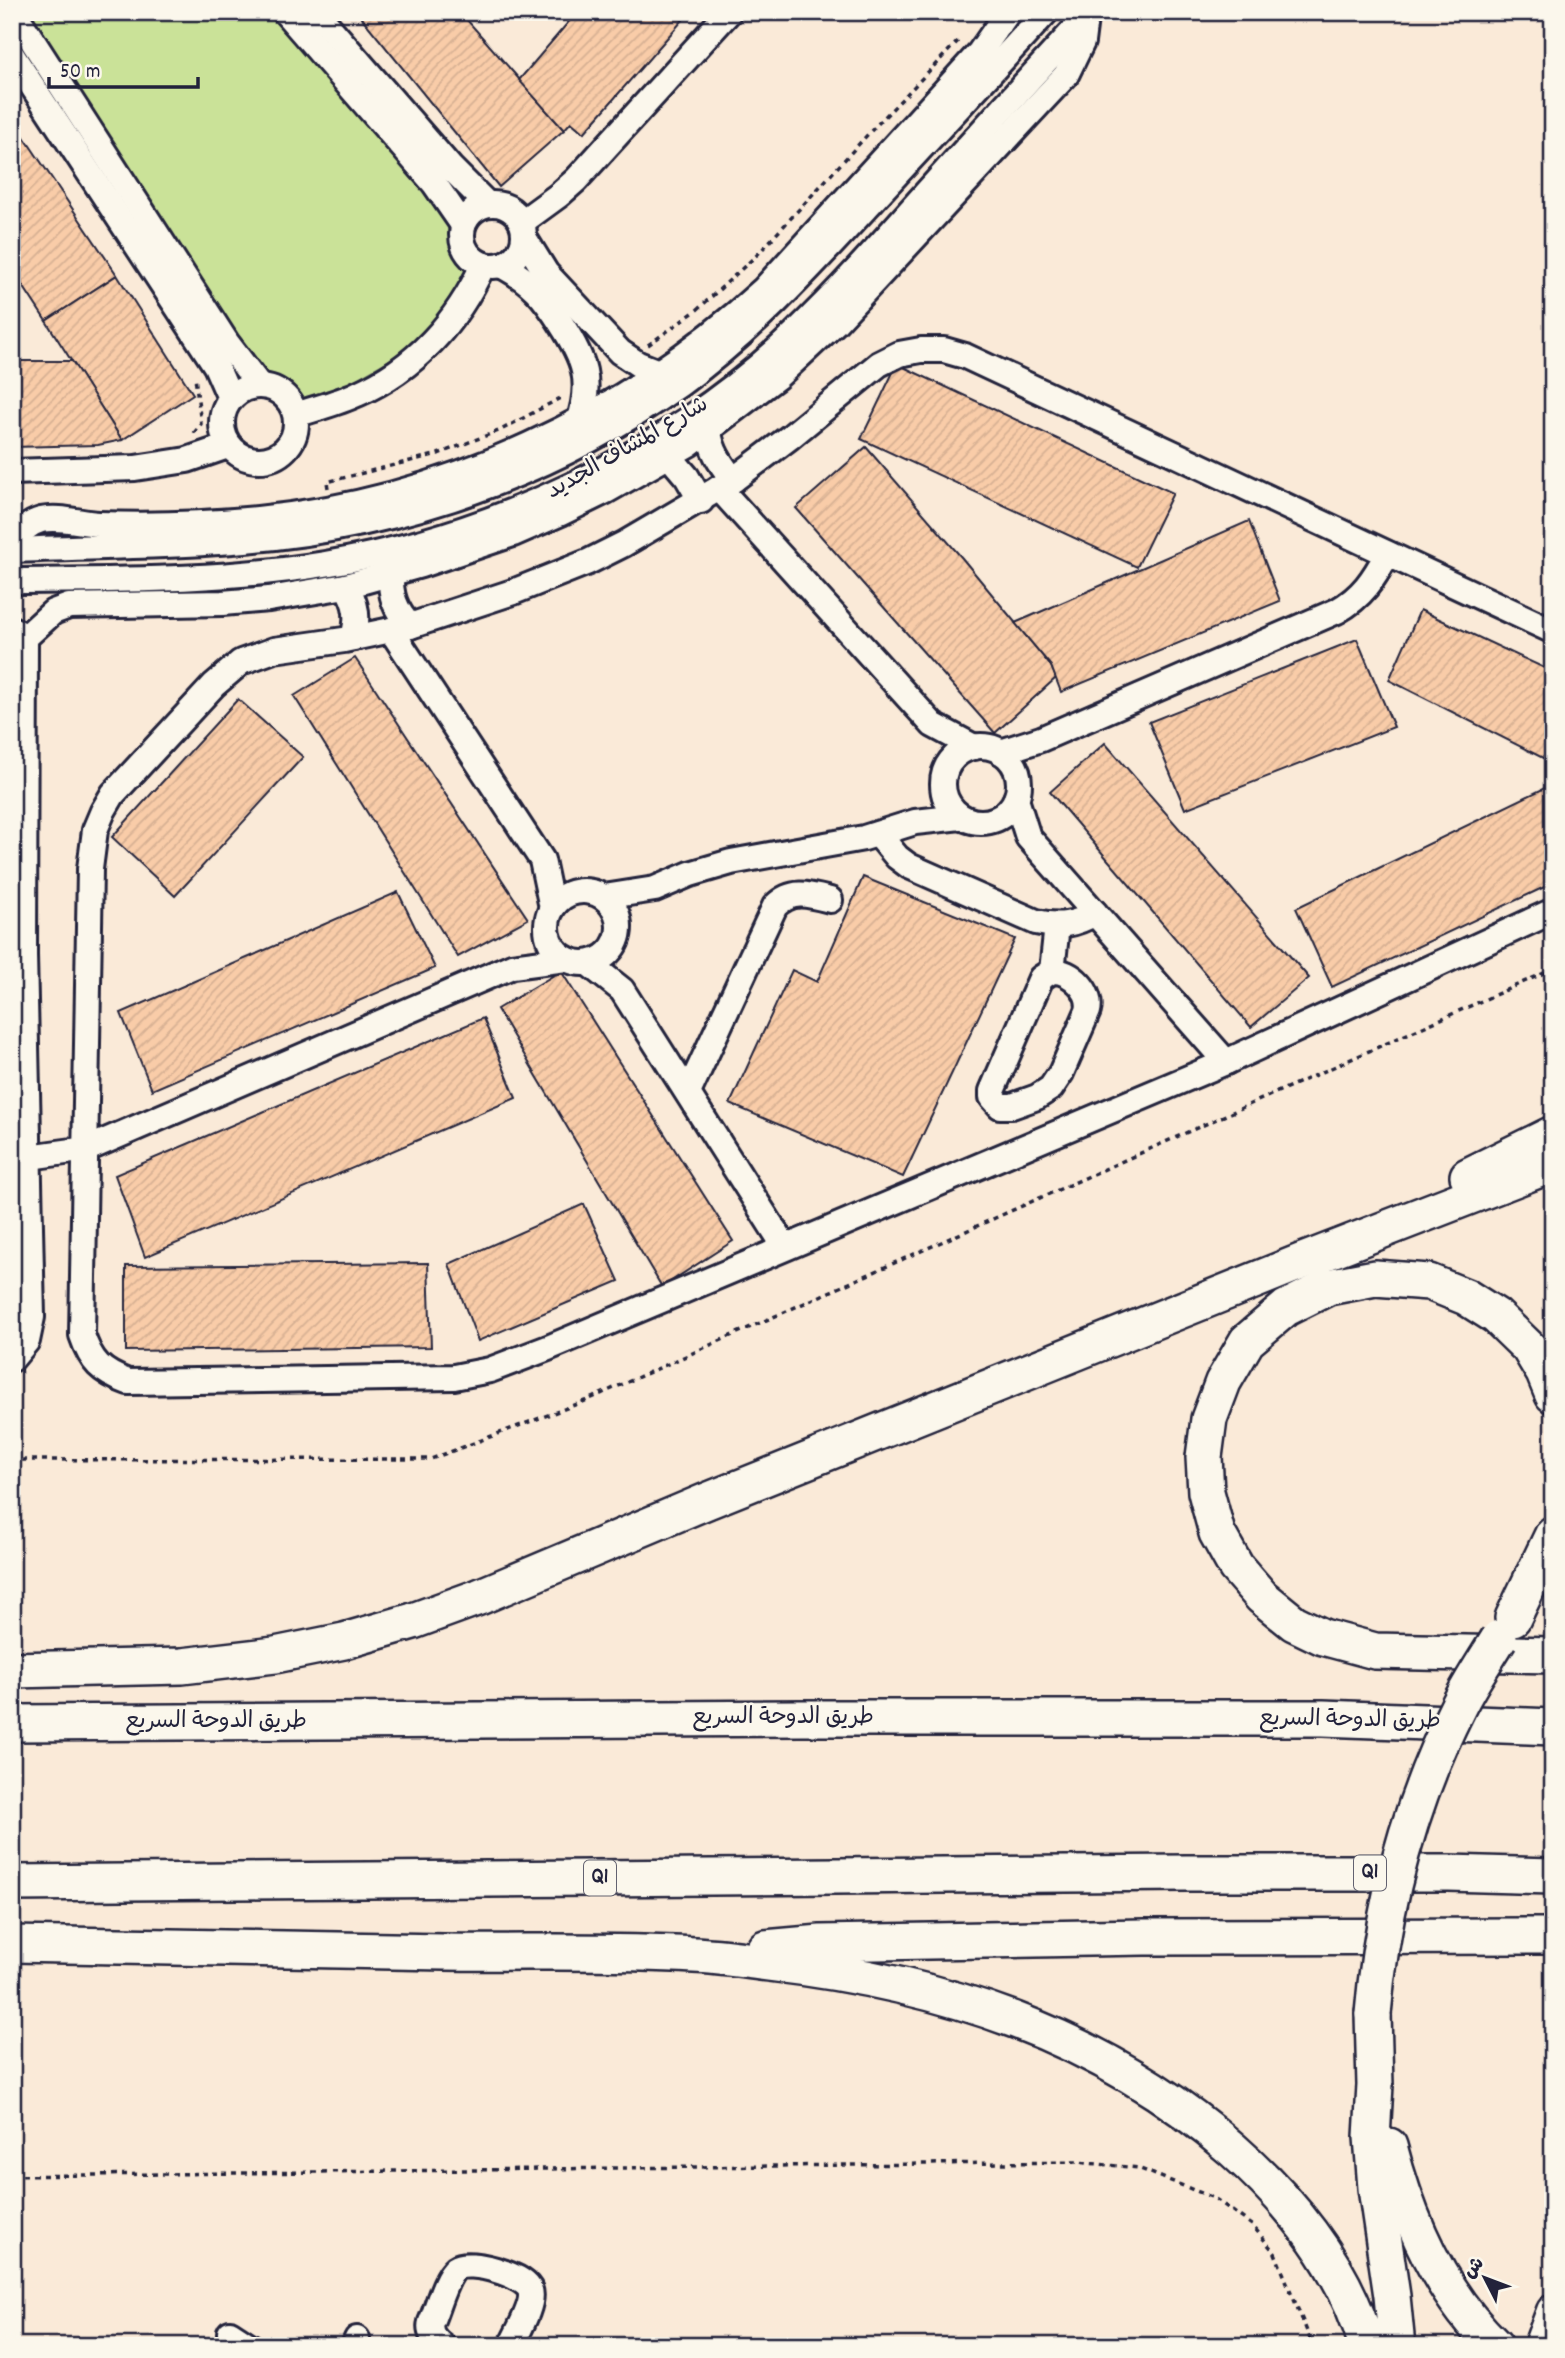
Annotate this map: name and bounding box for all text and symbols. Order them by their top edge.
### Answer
scale bar [49,46,198,90]
text: 50 m [60,58,100,88]
street label: شارع المشاف الجديد [541,389,715,509]
street label: طريق الدوحة السريع [692,1702,874,1735]
street label: طريق الدوحة السريع [1259,1703,1441,1739]
street label: طريق الدوحة السريع [125,1706,307,1739]
road number: Q1 [1354,1856,1386,1890]
road number: Q1 [584,1860,616,1896]
north arrow [1450,2242,1520,2312]
text: ش [1458,2252,1492,2286]

